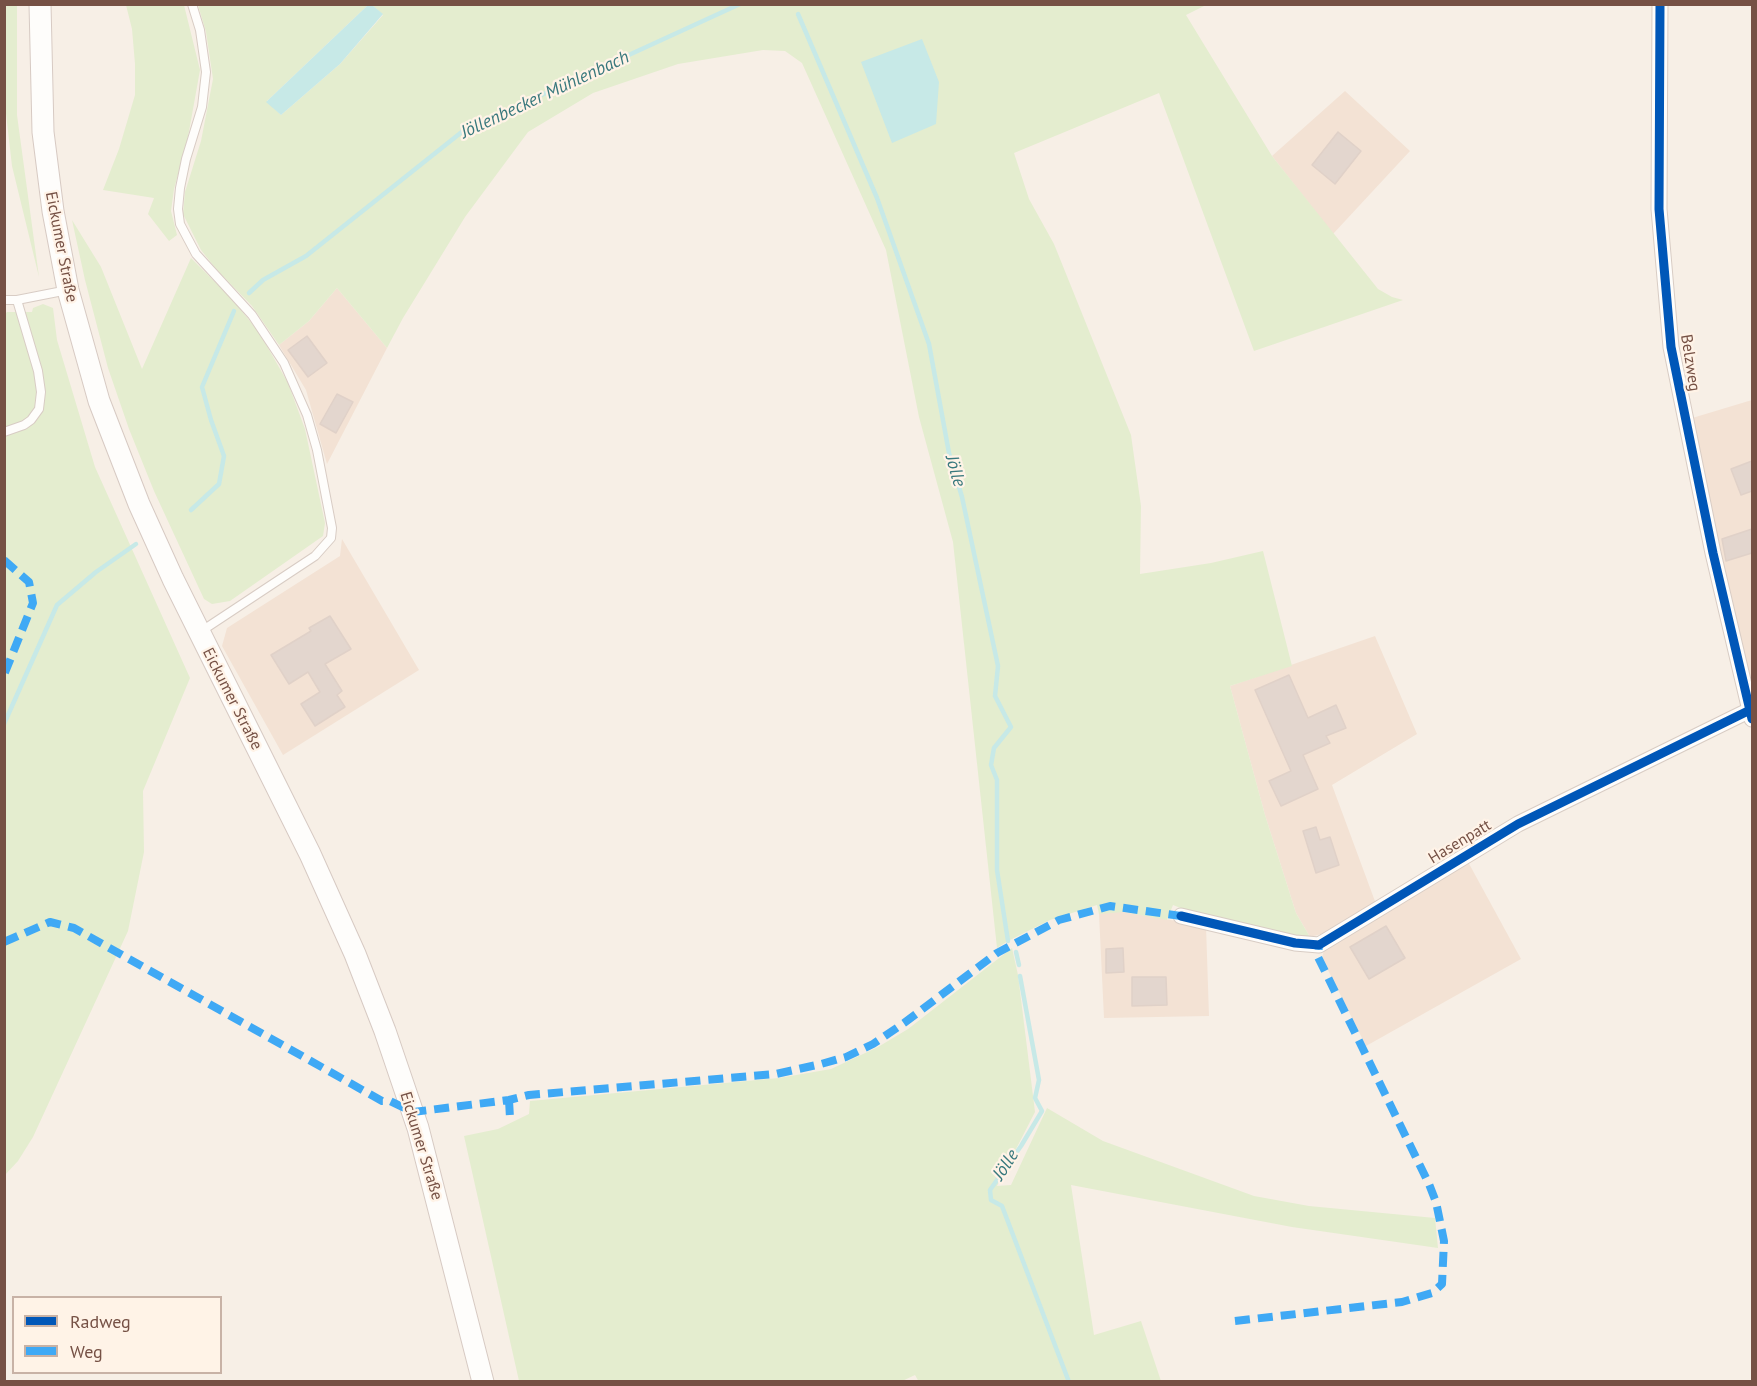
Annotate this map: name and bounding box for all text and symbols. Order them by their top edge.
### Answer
water label: Jöllenbecker Mühlenbach [457,46,633,144]
street label: Eickumer Straße [41,190,81,304]
street label: Belzweg [1676,333,1704,393]
water label: Jölle [940,453,970,489]
street label: Eickumer Straße [198,645,266,753]
street label: Hasenpatt [1425,816,1495,868]
street label: Eickumer Straße [395,1090,447,1202]
water label: Jölle [988,1146,1024,1184]
legend [12,1296,222,1374]
text: Radweg [70,1310,131,1333]
text: Weg [70,1340,103,1363]

